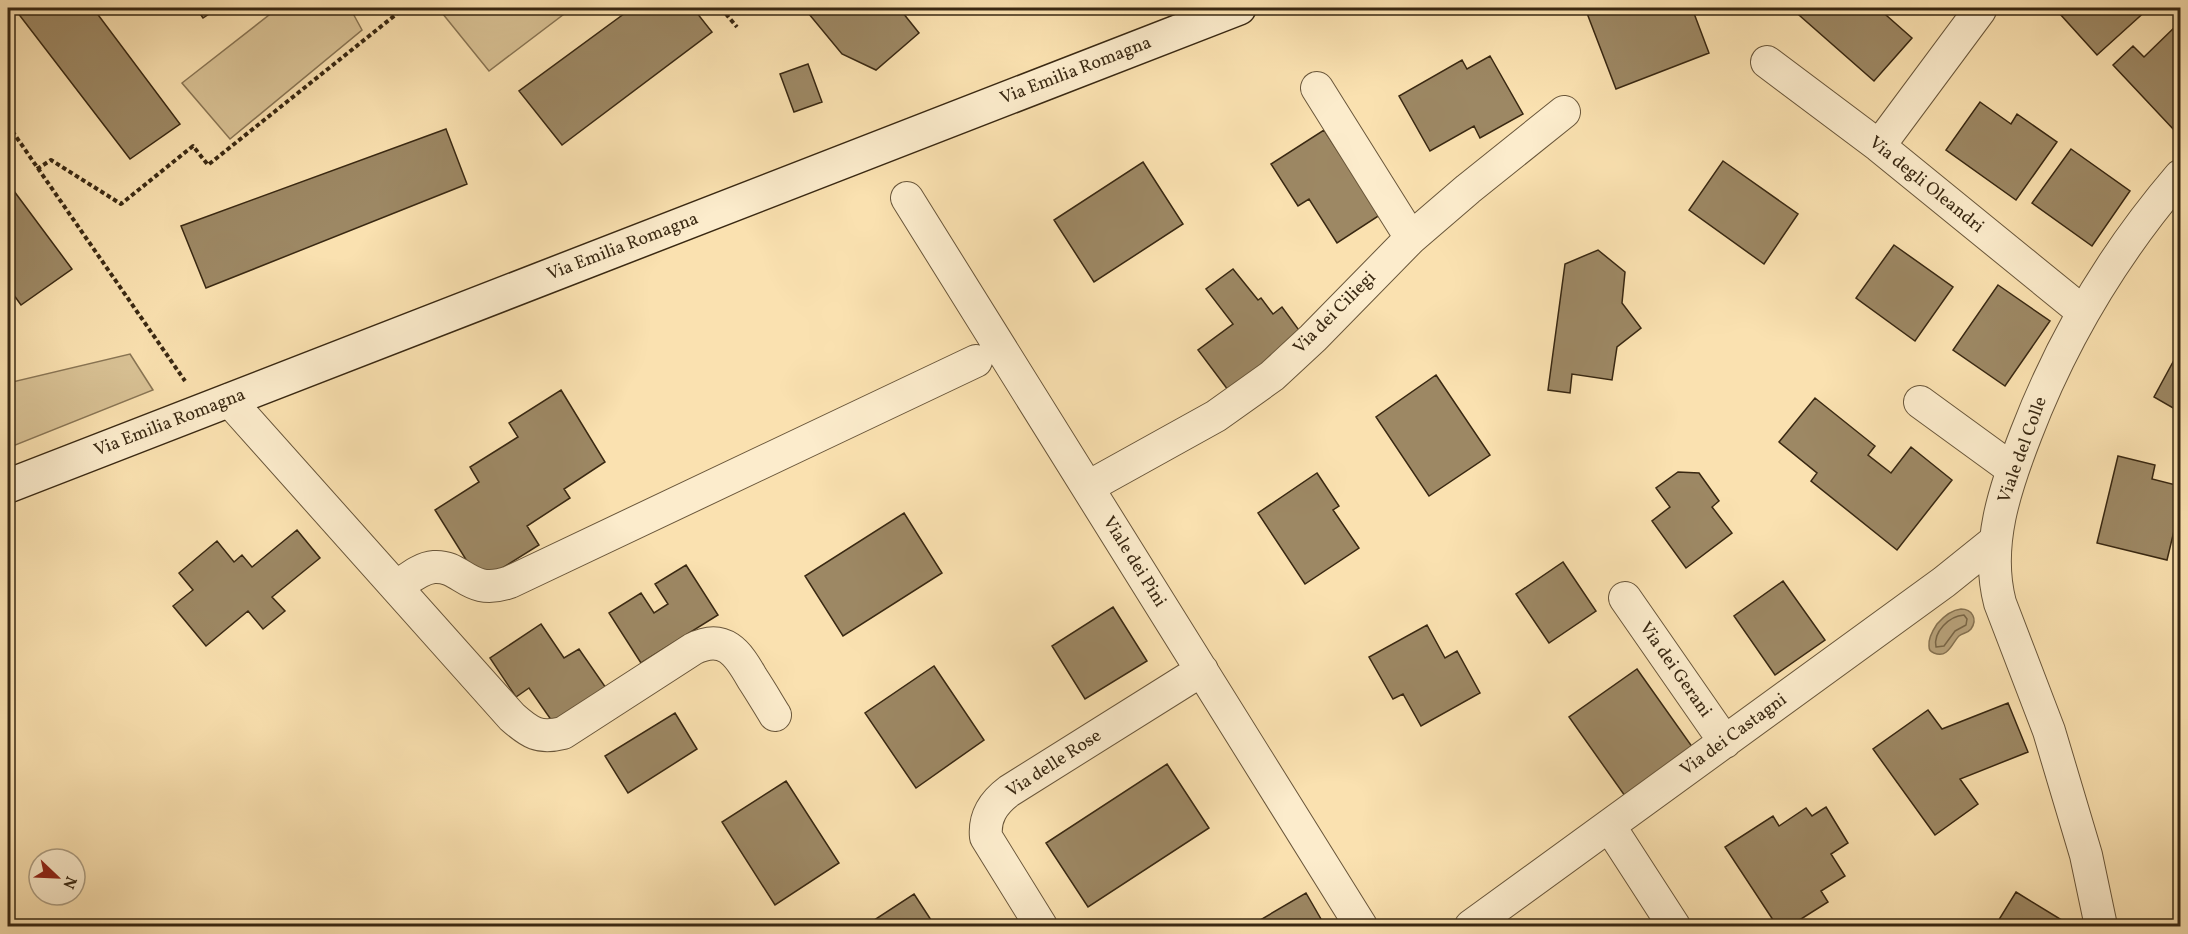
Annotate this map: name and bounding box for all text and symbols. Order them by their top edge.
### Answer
street label: Via Emilia Romagna [997,31,1155,111]
street label: Via degli Oleandri [1863,131,1989,239]
street label: Via Emilia Romagna [544,207,702,287]
street label: Via dei Ciliegi [1288,266,1382,360]
street label: Via Emilia Romagna [91,383,249,463]
street label: Viale del Colle [1992,393,2054,507]
street label: Viale dei Pini [1096,512,1172,612]
street label: Via dei Gerani [1633,617,1717,723]
street label: Via dei Castagni [1676,688,1792,782]
street label: Via delle Rose [1002,724,1106,804]
north arrow [27,847,87,907]
text: N [56,872,81,892]

